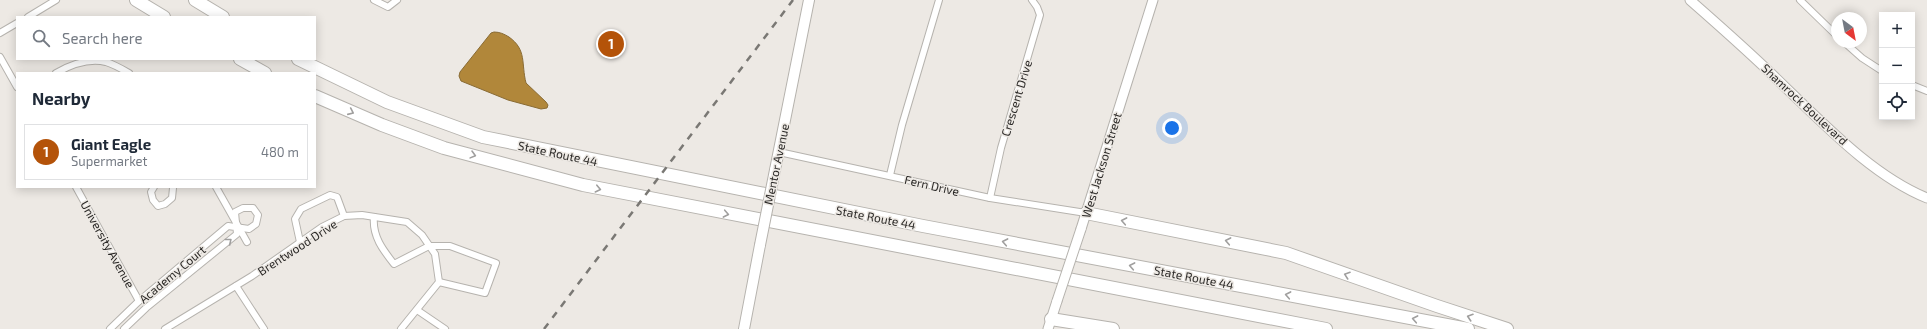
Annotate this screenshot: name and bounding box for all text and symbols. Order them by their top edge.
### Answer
north arrow [1831,12,1867,48]
map controls [1879,12,1915,120]
button: + [1879,12,1915,48]
search box [16,16,316,60]
icon: search [30,27,52,49]
text: Search here [62,29,143,47]
pin: 1 [598,29,624,59]
button: − [1879,48,1915,84]
street label: Crescent Drive [998,58,1034,138]
street label: Shamrock Boulevard [1759,61,1851,147]
button: locate [1879,84,1915,120]
text: Nearby [32,88,90,108]
one-way arrow [347,107,354,115]
street label: West Jackson Street [1078,110,1124,219]
your location [1162,118,1182,138]
street label: Mentor Avenue [761,122,791,206]
text: Giant Eagle [71,135,151,153]
street label: State Route 44 [517,138,599,168]
text: 1 [43,144,49,160]
text: 480 m [261,144,299,160]
one-way arrow [470,151,476,159]
text: Supermarket [71,153,148,169]
street label: Fern Drive [903,172,961,198]
one-way arrow [595,184,602,193]
street label: University Avenue [78,198,138,290]
street label: State Route 44 [835,202,917,232]
one-way arrow [723,210,729,218]
street label: Brentwood Drive [255,216,339,278]
one-way arrow [1121,217,1127,225]
one-way arrow [224,238,231,245]
one-way arrow [1002,238,1008,246]
one-way arrow [1225,238,1231,246]
street label: Academy Court [136,242,208,306]
one-way arrow [1129,262,1136,270]
street label: State Route 44 [1153,262,1235,292]
one-way arrow [1343,271,1350,279]
one-way arrow [1285,291,1291,300]
one-way arrow [1466,313,1473,322]
one-way arrow [1412,315,1419,324]

